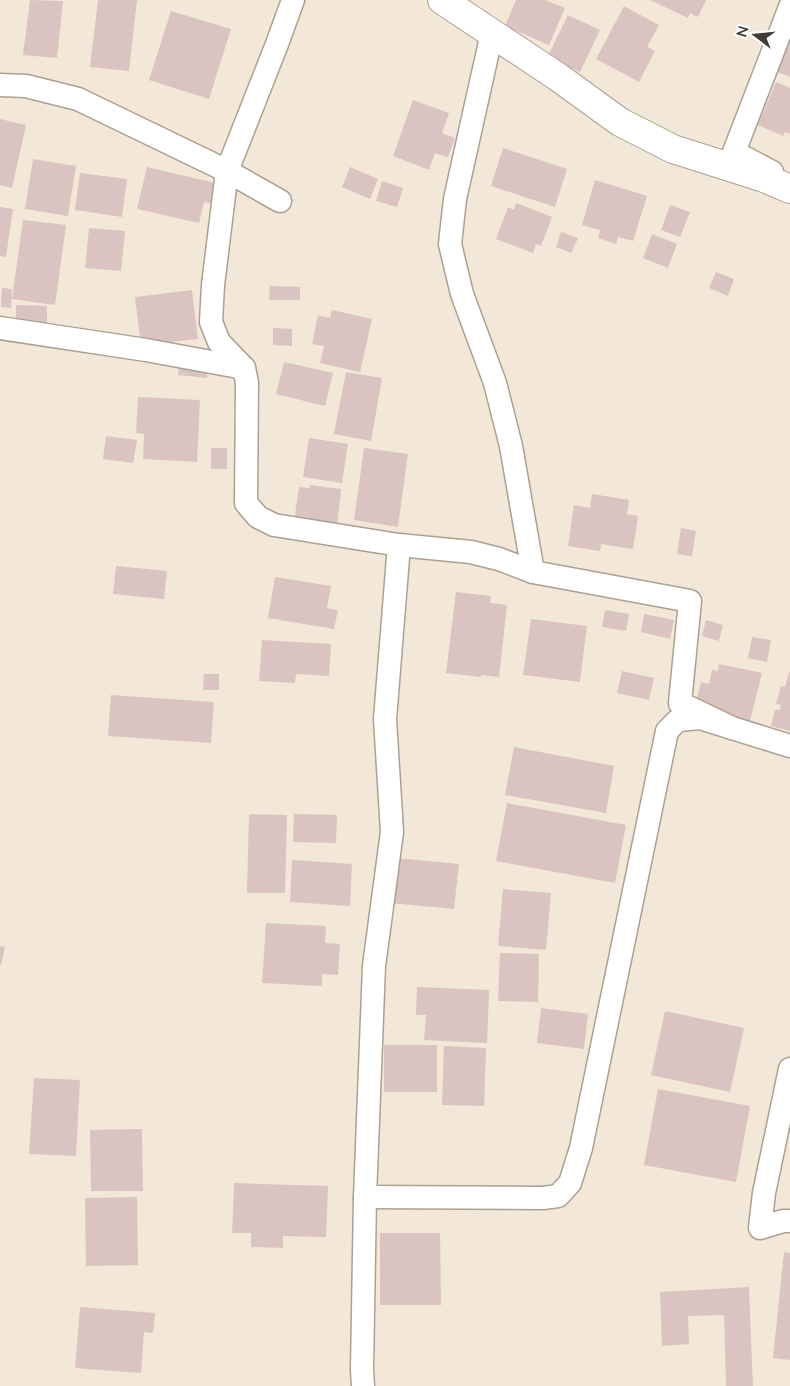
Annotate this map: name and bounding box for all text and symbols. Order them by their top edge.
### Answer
north arrow [730,10,780,60]
text: N [732,24,752,39]

